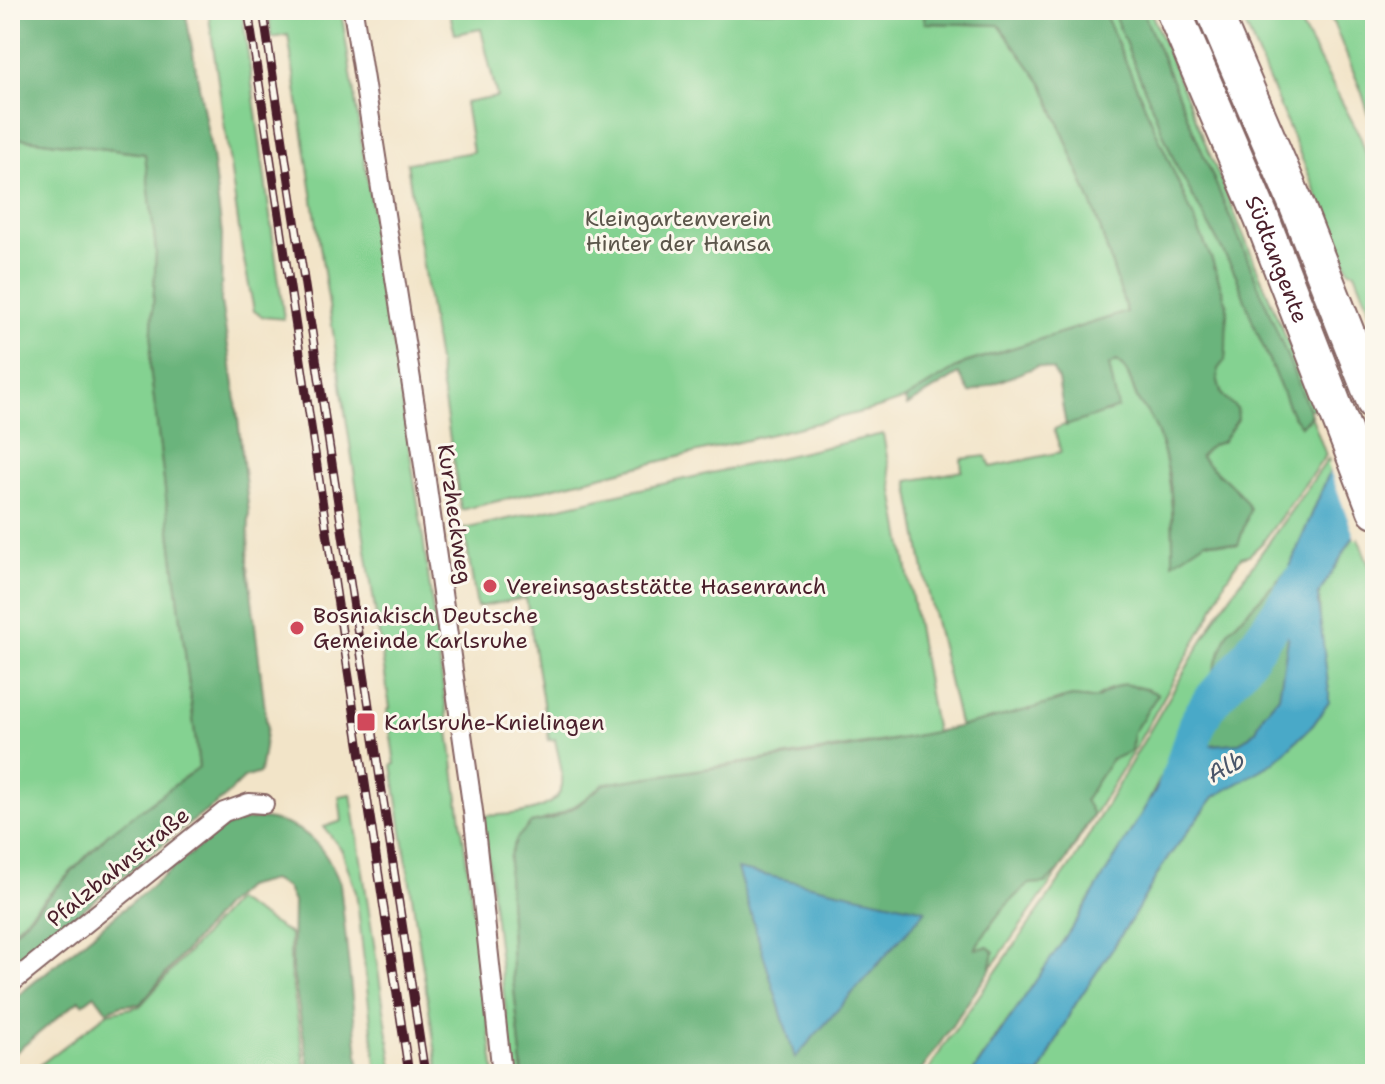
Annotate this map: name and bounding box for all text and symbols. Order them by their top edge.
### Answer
street label: Südtangente [1239,191,1315,327]
park label: Kleingartenverein Hinter der Hansa [585,204,771,258]
street label: Kurzheckweg [431,442,479,586]
place label: Vereinsgaststätte Hasenranch [506,572,826,601]
marker: Vereinsgaststätte Hasenranch [481,577,499,595]
place label: Bosniakisch Deutsche Gemeinde Karlsruhe [313,601,538,655]
marker: Bosniakisch Deutsche Gemeinde Karlsruhe [288,619,306,637]
place label: Karlsruhe-Knielingen [384,708,604,737]
marker: Karlsruhe-Knielingen [355,711,377,733]
water label: Alb [1201,744,1251,790]
street label: Pfalzbahnstraße [41,801,195,933]

